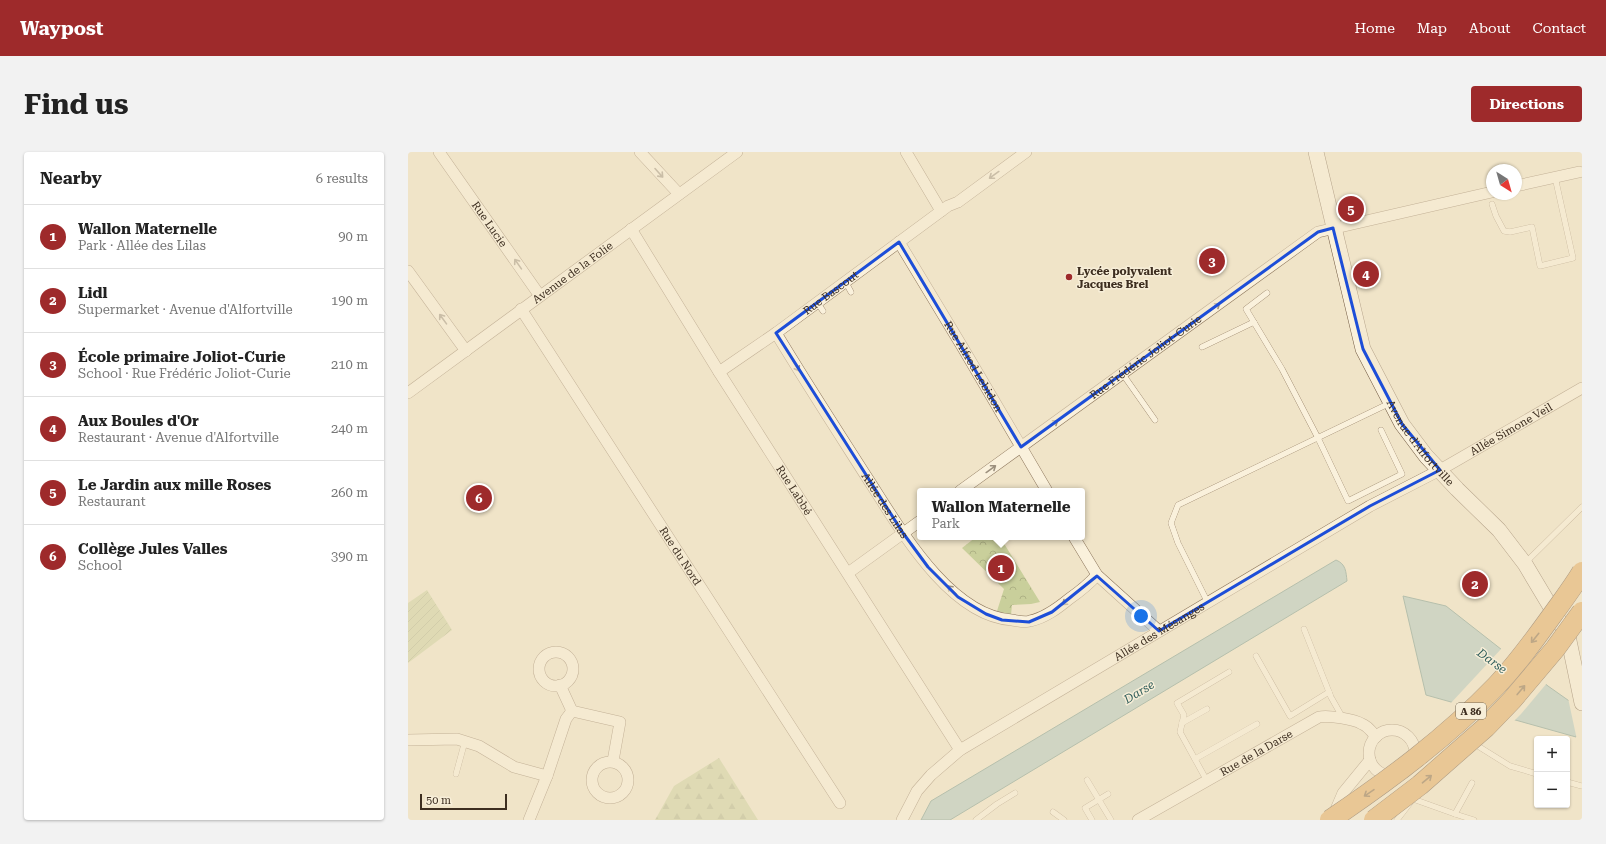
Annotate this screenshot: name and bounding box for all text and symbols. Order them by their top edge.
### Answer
text: Waypost [20,17,103,40]
text: Home [1354,20,1395,36]
text: Map [1417,20,1447,36]
text: About [1469,20,1511,36]
text: Contact [1533,20,1586,36]
button: Directions [1471,86,1582,122]
text: Find us [24,88,128,121]
north arrow [1486,164,1522,200]
text: Nearby [40,168,102,188]
one-way arrow [655,168,664,179]
text: 6 results [316,171,368,186]
one-way arrow [989,171,1000,179]
pin: 5 [1338,194,1364,224]
street label: Rue Lucie [469,199,510,249]
text: Wallon Maternelle [78,220,217,238]
text: 1 [49,229,57,244]
text: 90 m [338,229,368,244]
text: Park · Allée des Lilas [78,238,206,253]
street label: Avenue de la Folie [530,239,615,306]
pin: 3 [1199,246,1225,276]
one-way arrow [514,258,522,269]
pin: 4 [1353,259,1379,289]
place label: Lycée polyvalent Jacques Brel [1077,265,1172,291]
street label: Rue Bascout [800,268,861,317]
marker: Lycée polyvalent Jacques Brel [1064,272,1074,282]
text: Lidl [78,284,107,302]
text: 2 [49,293,57,308]
text: 190 m [331,293,368,308]
text: Supermarket · Avenue d'Alfortville [78,302,293,317]
one-way arrow [1209,303,1220,311]
street label: Rue Frédéric Joliot-Curie [1087,312,1204,402]
one-way arrow [439,314,447,325]
street label: Rue Alfred Lebidon [942,318,1006,414]
text: École primaire Joliot-Curie [78,348,286,366]
text: 3 [49,357,57,372]
text: 210 m [331,357,368,372]
one-way arrow [793,360,801,372]
text: School · Rue Frédéric Joliot-Curie [78,366,291,381]
street label: Avenue d'Alfortville [1384,398,1457,488]
street label: Allée Simone Veil [1468,400,1555,458]
text: Aux Boules d'Or [78,412,199,430]
one-way arrow [1047,420,1058,428]
text: 4 [49,421,57,436]
text: 240 m [331,421,368,436]
text: Restaurant · Avenue d'Alfortville [78,430,279,445]
street label: Rue Labbé [774,463,815,517]
one-way arrow [985,465,996,473]
street label: Allée des Lilas [859,470,911,541]
text: Le Jardin aux mille Roses [78,476,271,494]
pin: 6 [466,483,492,513]
text: 5 [49,485,57,500]
text: 260 m [331,485,368,500]
popup [917,488,1085,540]
text: Restaurant [78,494,146,509]
text: Wallon Maternelle [931,498,1071,516]
text: Park [931,516,960,531]
street label: Rue du Nord [657,524,704,588]
text: Collège Jules Valles [78,540,228,558]
text: 6 [49,549,57,564]
text: 390 m [331,549,368,564]
pin: 1 [988,553,1014,583]
text: School [78,558,122,573]
pin: 2 [1462,569,1488,599]
one-way arrow [947,585,957,595]
one-way arrow [1062,596,1073,605]
street label: Allée des Mésanges [1112,600,1207,663]
your location [1131,606,1151,626]
one-way arrow [1531,632,1540,643]
water label: Darse [1474,645,1510,676]
water label: Darse [1120,677,1157,707]
one-way arrow [1516,684,1525,695]
road number: A 86 [1456,703,1486,719]
street label: Rue de la Darse [1218,727,1295,779]
map controls [1534,736,1570,808]
button: + [1534,736,1570,772]
button: − [1534,772,1570,808]
one-way arrow [1421,775,1432,784]
one-way arrow [1364,789,1375,797]
scale bar [420,792,507,811]
text: 50 m [426,794,451,807]

